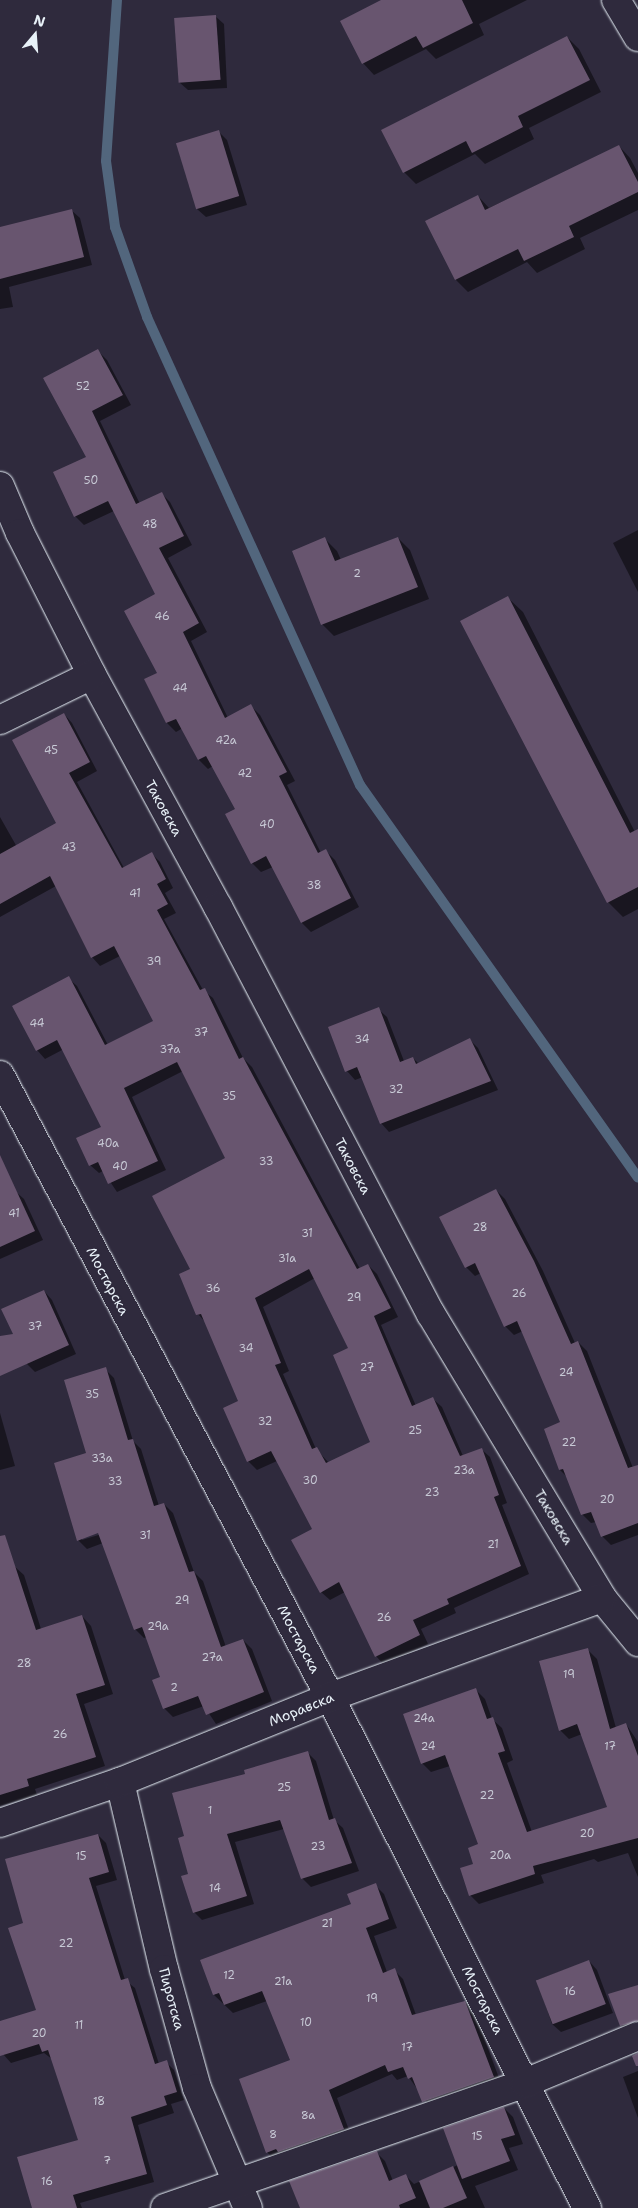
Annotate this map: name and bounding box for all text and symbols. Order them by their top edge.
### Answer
north arrow [10,10,60,60]
text: N [32,10,48,31]
house number: 52 [76,380,90,394]
house number: 50 [84,474,98,488]
house number: 48 [142,518,158,532]
house number: 2 [353,567,361,581]
house number: 46 [154,610,170,624]
house number: 44 [172,682,188,696]
house number: 42a [215,734,237,748]
house number: 45 [44,744,58,758]
house number: 42 [238,767,252,781]
street label: Таковска [142,777,186,839]
house number: 40 [259,818,275,832]
house number: 43 [62,841,76,855]
house number: 38 [306,879,322,893]
house number: 41 [129,887,141,901]
house number: 39 [147,955,161,969]
house number: 44 [29,1017,45,1031]
house number: 37 [194,1026,208,1040]
house number: 34 [355,1033,369,1047]
house number: 37a [160,1043,180,1057]
house number: 32 [389,1083,403,1097]
house number: 35 [222,1090,236,1104]
street label: Таковска [331,1135,375,1197]
house number: 40a [97,1137,119,1151]
house number: 33 [259,1155,273,1169]
house number: 40 [112,1160,128,1174]
house number: 41 [8,1207,20,1221]
house number: 28 [472,1221,488,1235]
house number: 31 [301,1227,313,1241]
street label: Мостарска [83,1244,133,1318]
house number: 31a [278,1252,296,1266]
house number: 36 [205,1282,221,1296]
house number: 26 [512,1287,526,1301]
house number: 29 [347,1291,361,1305]
house number: 37 [28,1320,42,1334]
house number: 34 [239,1342,253,1356]
house number: 27 [360,1361,374,1375]
house number: 24 [559,1366,573,1380]
house number: 35 [85,1388,99,1402]
house number: 32 [258,1415,272,1429]
house number: 25 [408,1424,422,1438]
house number: 22 [562,1436,576,1450]
house number: 33a [91,1452,113,1466]
house number: 23a [453,1464,475,1478]
house number: 30 [302,1474,318,1488]
house number: 33 [108,1475,122,1489]
house number: 23 [425,1486,439,1500]
street label: Таковска [531,1486,577,1548]
house number: 20 [599,1493,615,1507]
house number: 31 [139,1529,151,1543]
house number: 21 [487,1538,499,1552]
house number: 29 [175,1594,189,1608]
street label: Мостарска [274,1602,324,1676]
house number: 26 [377,1611,391,1625]
house number: 29a [147,1620,169,1634]
house number: 27a [202,1651,222,1665]
house number: 28 [16,1657,32,1671]
house number: 19 [563,1668,575,1682]
house number: 2 [170,1681,178,1695]
street label: Моравска [266,1688,336,1730]
house number: 24a [413,1712,435,1726]
house number: 26 [53,1728,67,1742]
house number: 24 [421,1740,435,1754]
house number: 17 [604,1740,616,1754]
house number: 25 [277,1781,291,1795]
house number: 22 [480,1789,494,1803]
house number: 1 [208,1804,212,1818]
house number: 20 [579,1827,595,1841]
house number: 23 [311,1840,325,1854]
house number: 20a [489,1849,511,1863]
house number: 15 [75,1850,87,1864]
house number: 14 [209,1882,221,1896]
house number: 21 [321,1917,333,1931]
house number: 22 [59,1937,73,1951]
street label: Мостарска [459,1963,507,2037]
street label: Пиротска [156,1966,188,2032]
house number: 12 [223,1969,235,1983]
house number: 21a [274,1975,292,1989]
house number: 16 [564,1985,576,1999]
house number: 19 [366,1992,378,2006]
house number: 10 [300,2016,312,2030]
house number: 11 [75,2019,83,2033]
house number: 20 [31,2027,47,2041]
house number: 17 [401,2041,413,2055]
house number: 18 [93,2095,105,2109]
house number: 8a [301,2109,315,2123]
house number: 8 [269,2128,277,2142]
house number: 15 [471,2130,483,2144]
house number: 7 [103,2154,111,2168]
house number: 16 [41,2175,53,2189]

